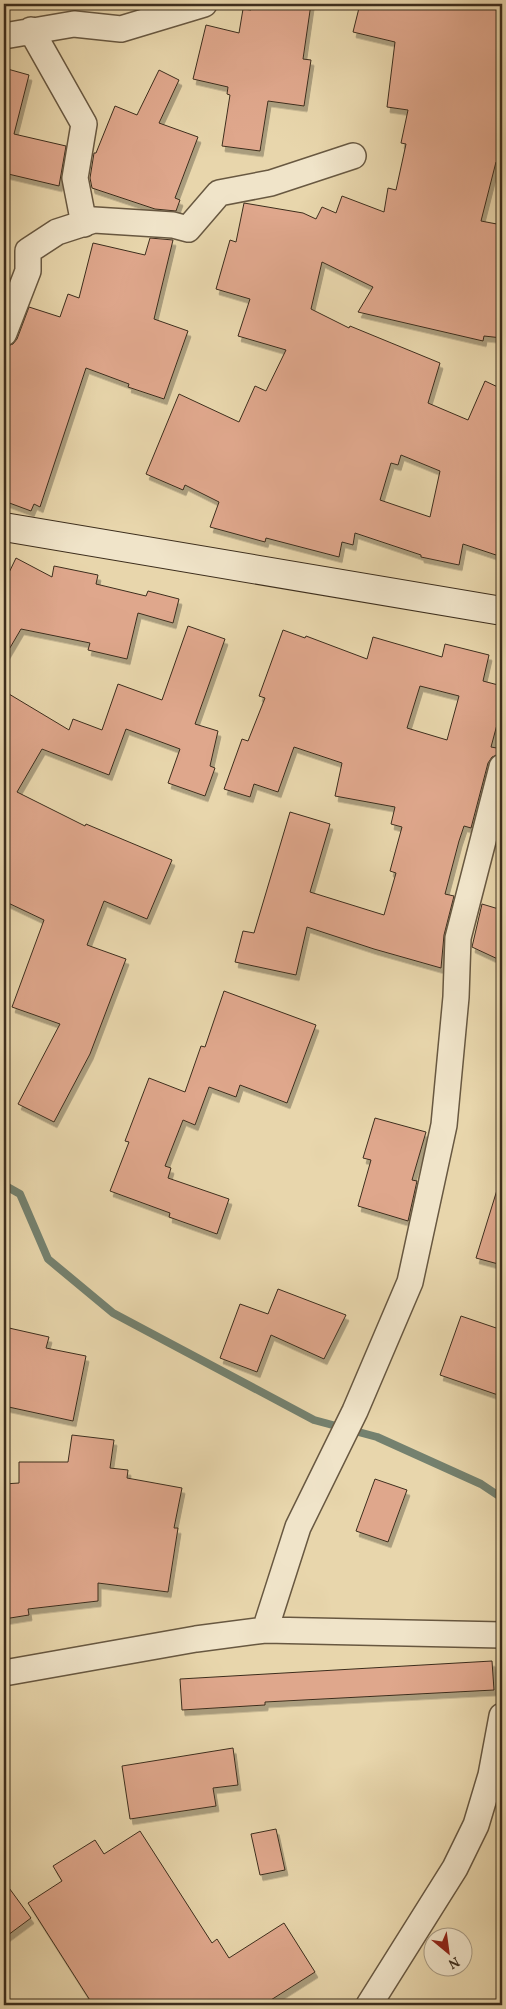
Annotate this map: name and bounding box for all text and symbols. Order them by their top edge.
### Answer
north arrow [424,1926,474,1976]
text: N [445,1951,463,1973]

